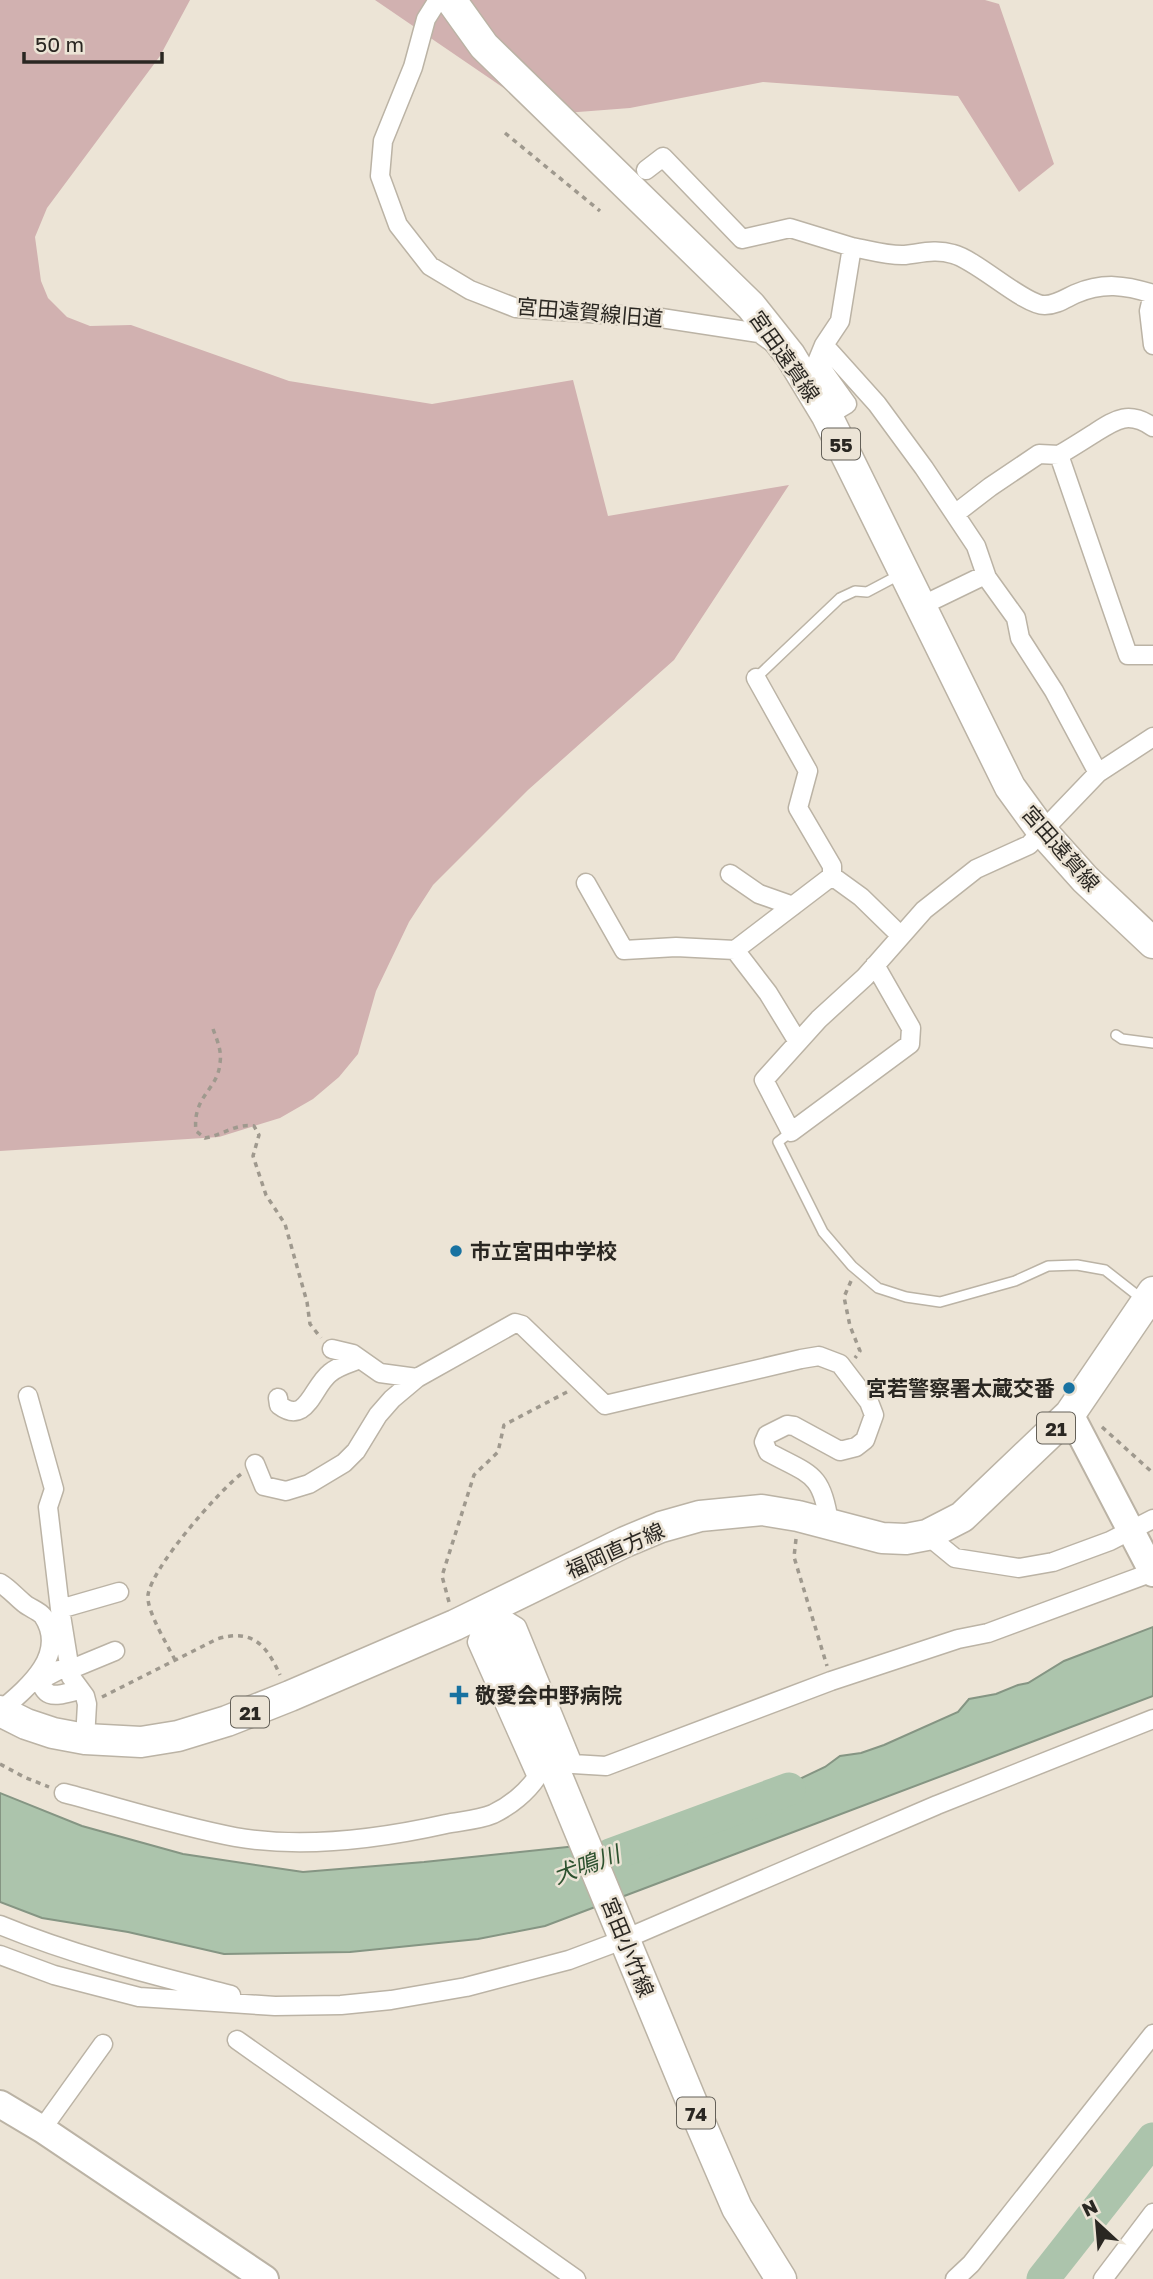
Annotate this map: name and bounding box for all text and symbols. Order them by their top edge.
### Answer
scale bar [24,21,163,65]
text: 50 m [35,31,84,57]
street label: 宮田遠賀線旧道 [516,293,664,331]
street label: 宮田遠賀線 [744,306,826,406]
road number: 55 [822,428,860,460]
street label: 宮田遠賀線 [1017,800,1105,896]
place label: 市立宮田中学校 [470,1238,617,1264]
marker: 市立宮田中学校 [448,1243,464,1259]
place label: 宮若警察署太蔵交番 [866,1375,1055,1401]
marker: 宮若警察署太蔵交番 [1061,1380,1077,1396]
road number: 21 [1037,1412,1075,1444]
street label: 福岡直方線 [562,1517,668,1583]
place label: 敬愛会中野病院 [475,1682,622,1708]
marker: 敬愛会中野病院 [449,1685,469,1705]
road number: 21 [231,1696,269,1728]
water label: 犬鳴川 [549,1838,626,1889]
street label: 宮田小竹線 [596,1893,660,2001]
road number: 74 [677,2098,715,2128]
north arrow [1062,2188,1132,2258]
text: N [1078,2194,1101,2221]

